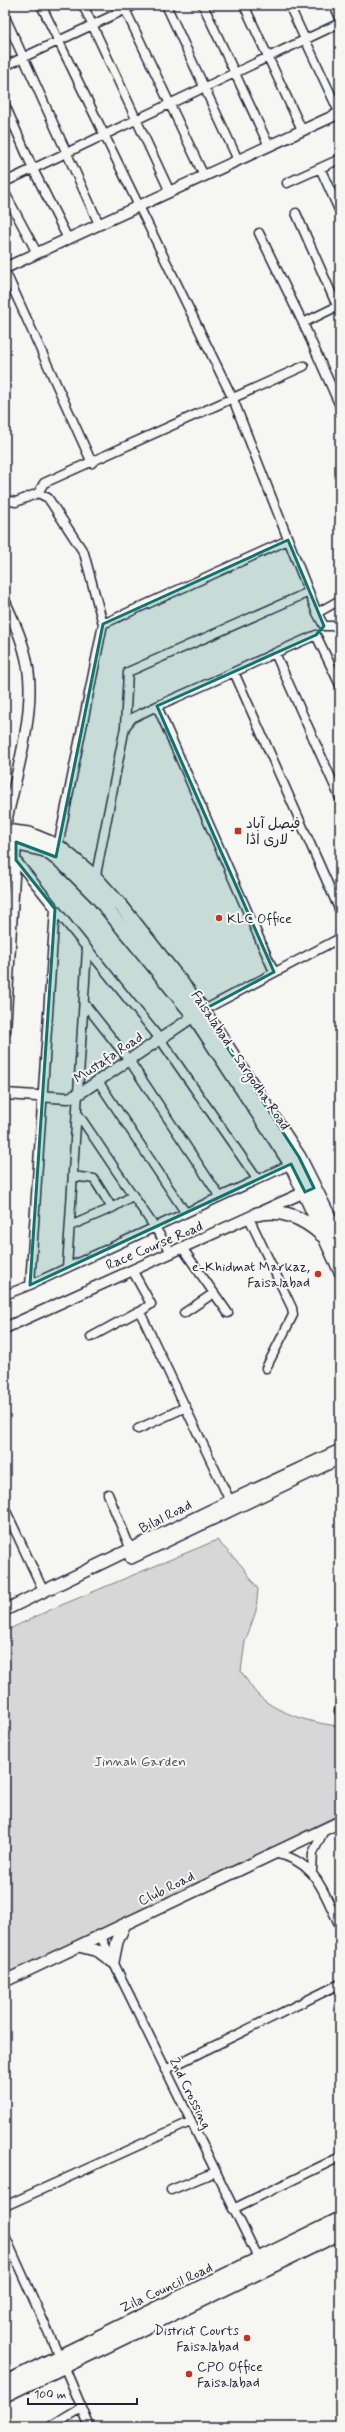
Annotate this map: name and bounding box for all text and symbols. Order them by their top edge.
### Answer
place label: فیصل آباد لاری اڈا [246,815,300,849]
marker: فیصل آباد لاری اڈا [233,826,243,836]
place label: KLC Office [227,910,292,928]
marker: KLC Office [214,913,224,923]
street label: Faisalabad - Sargodha Road [186,987,294,1134]
street label: Mustafa Road [71,1028,147,1088]
street label: Race Course Road [103,1217,206,1274]
place label: e-Khidmat Markaz, Faisalabad [192,1258,310,1292]
marker: e-Khidmat Markaz, Faisalabad [313,1269,323,1279]
street label: Bilal Road [136,1496,195,1538]
park label: Jinnah Garden [94,1753,186,1771]
street label: Club Road [135,1868,198,1910]
street label: 2nd Crossing [165,2055,215,2132]
street label: Zila Council Road [117,2259,215,2317]
place label: District Courts Faisalabad [154,2322,239,2356]
marker: District Courts Faisalabad [242,2333,252,2343]
place label: CPO Office Faisalabad [197,2358,263,2392]
marker: CPO Office Faisalabad [184,2369,194,2379]
scale bar [28,2380,137,2406]
text: 100 m [34,2387,66,2403]

